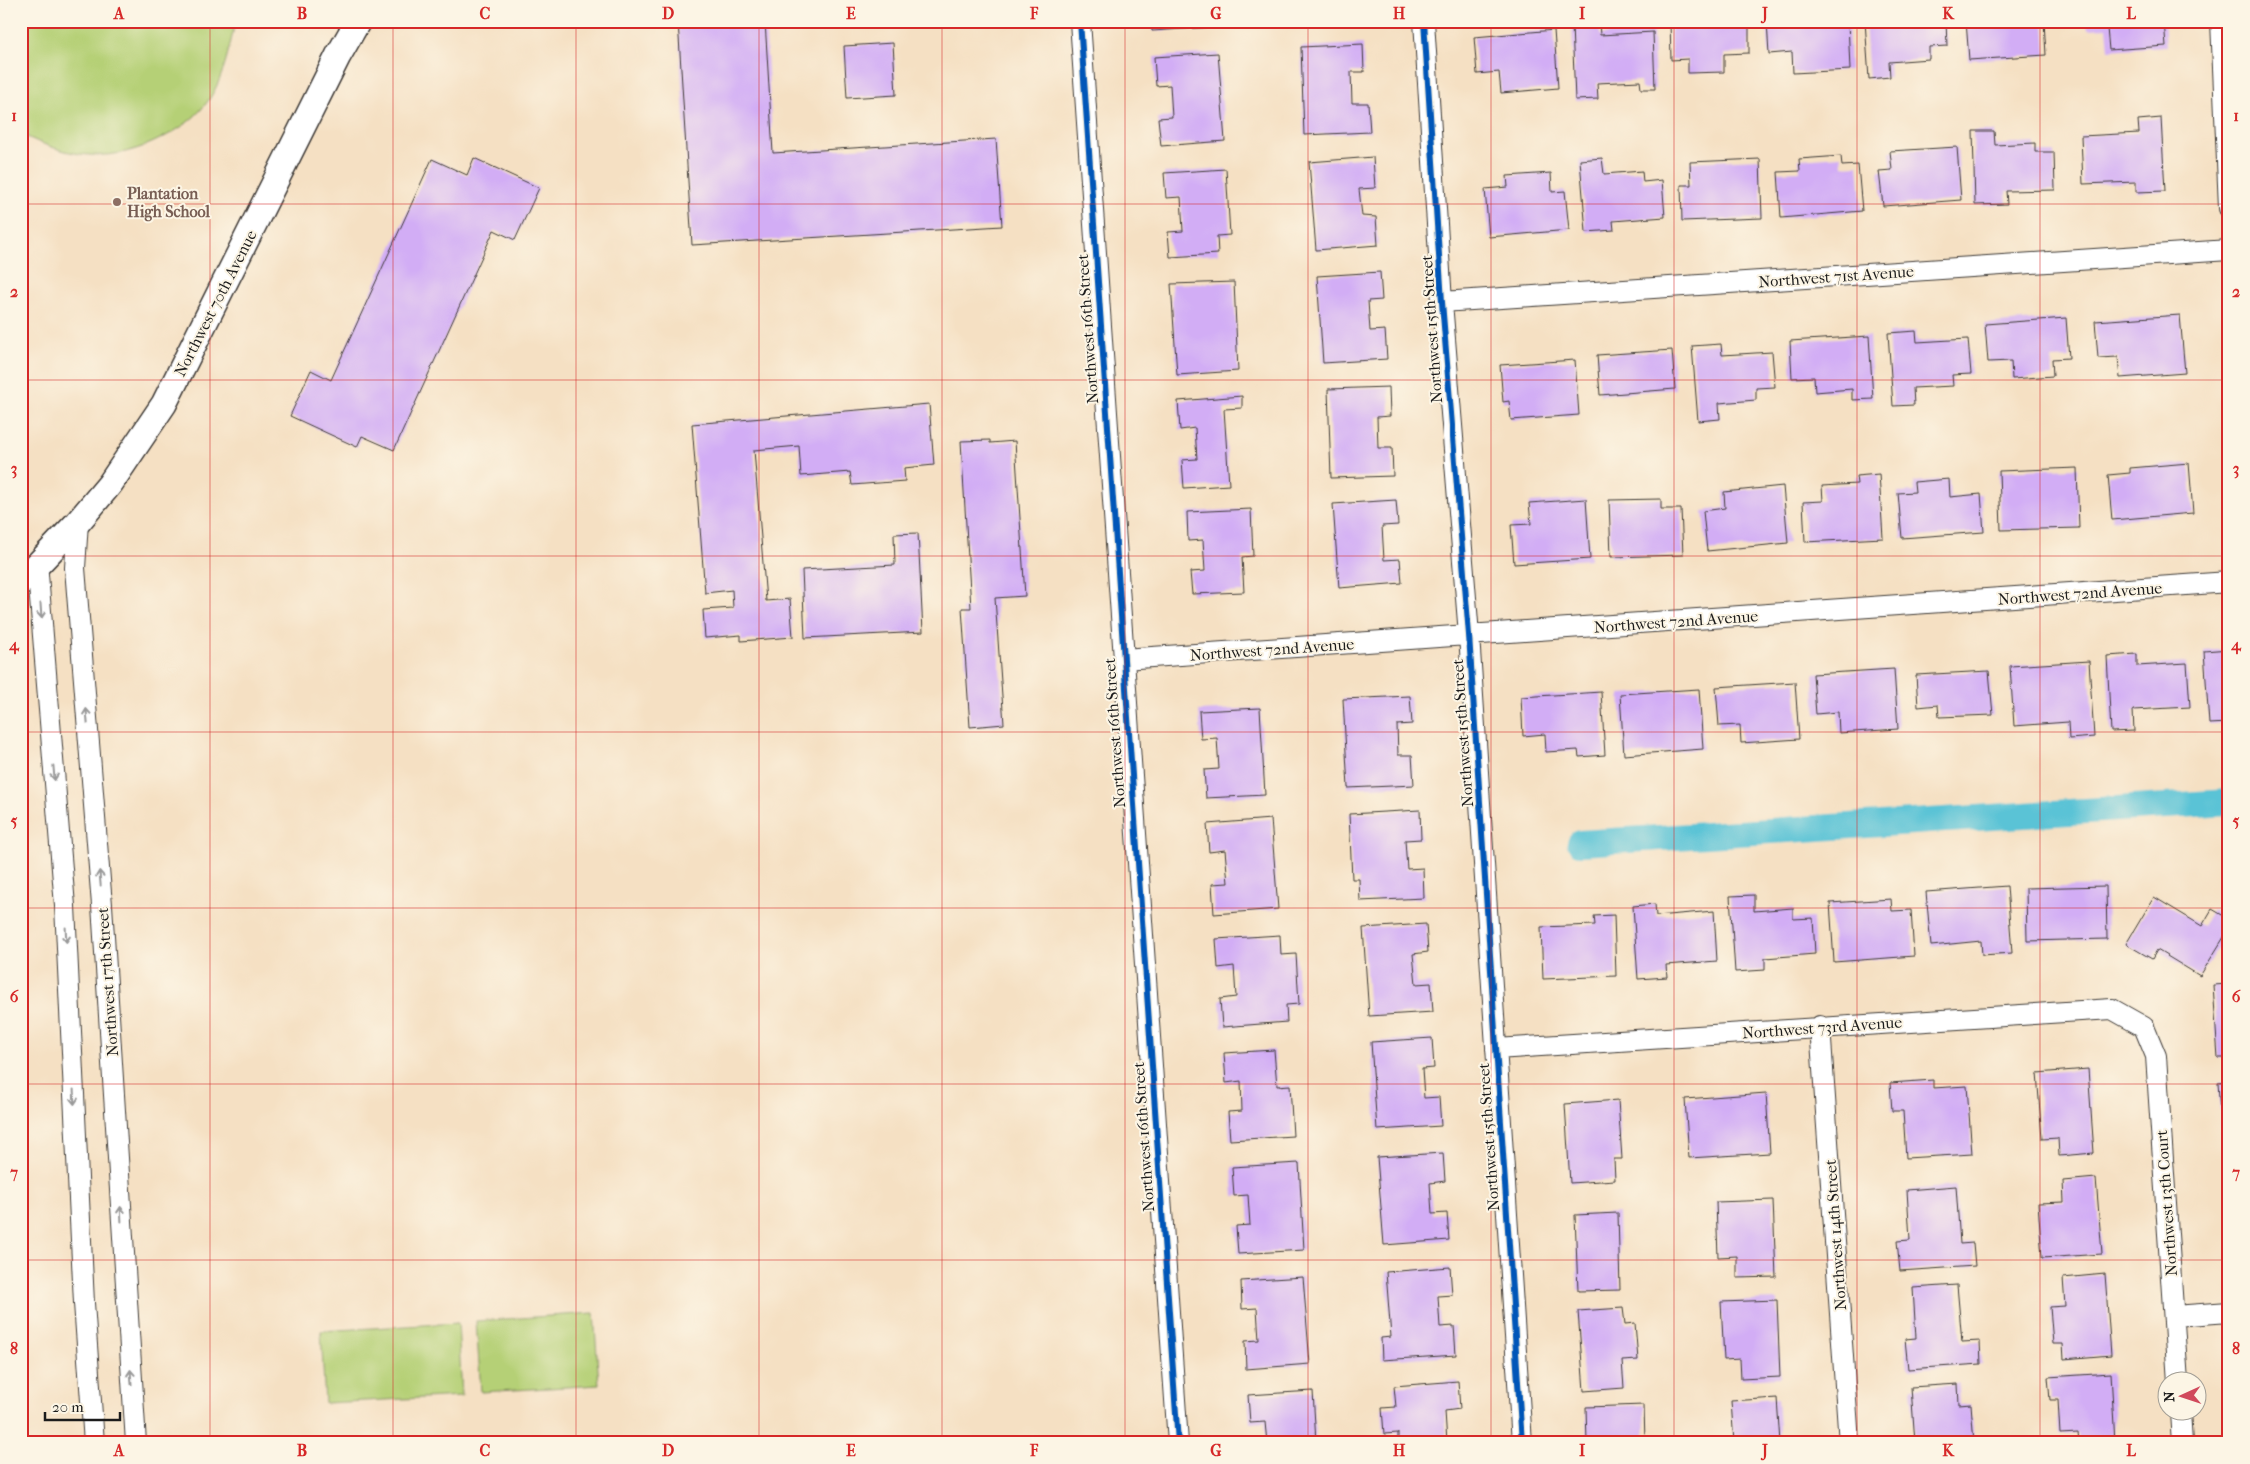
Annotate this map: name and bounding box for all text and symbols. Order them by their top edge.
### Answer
text: A [113,4,125,23]
text: B [297,4,307,23]
text: C [480,4,491,23]
text: D [662,4,674,23]
text: E [846,4,856,23]
text: F [1029,4,1039,23]
text: G [1210,4,1222,23]
text: H [1393,4,1406,23]
text: I [1579,4,1586,23]
text: J [1760,4,1768,24]
text: K [1942,4,1955,23]
text: L [2126,4,2136,23]
text: 1 [11,106,17,125]
text: 1 [2233,106,2239,125]
place label: Plantation High School [127,184,211,222]
marker: Plantation High School [111,196,123,208]
street label: Northwest 70th Avenue [170,227,261,380]
street label: Northwest 16th Street [1073,253,1102,405]
street label: Northwest 15th Street [1417,254,1446,404]
street label: Northwest 71st Avenue [1758,262,1914,291]
text: 2 [10,282,18,301]
text: 2 [2232,282,2240,301]
text: 3 [11,459,17,479]
text: 3 [2233,459,2239,479]
street label: Northwest 72nd Avenue [1997,578,2163,609]
one-way arrow [36,603,45,619]
street label: Northwest 72nd Avenue [1593,606,1759,637]
street label: Northwest 72nd Avenue [1189,634,1355,665]
text: 4 [8,635,20,655]
text: 4 [2230,635,2242,655]
street label: Northwest 16th Street [1100,657,1129,809]
street label: Northwest 15th Street [1448,658,1477,808]
one-way arrow [82,708,91,724]
one-way arrow [49,765,59,781]
text: 5 [11,811,18,830]
text: 5 [2233,811,2240,830]
one-way arrow [95,870,105,886]
street label: Northwest 17th Street [93,906,122,1057]
one-way arrow [62,927,71,943]
text: 6 [10,987,19,1006]
text: 6 [2232,987,2241,1006]
street label: Northwest 73rd Avenue [1741,1012,1903,1043]
street label: Northwest 16th Street [1129,1061,1158,1213]
street label: Northwest 15th Street [1474,1062,1503,1212]
one-way arrow [69,1089,79,1105]
street label: Northwest 13th Court [2152,1129,2181,1277]
street label: Northwest 14th Street [1821,1159,1850,1311]
text: 7 [9,1163,18,1182]
text: 7 [2231,1163,2240,1182]
one-way arrow [117,1207,126,1223]
text: 8 [10,1339,18,1358]
text: 8 [2232,1339,2240,1358]
one-way arrow [127,1369,136,1385]
north arrow [2158,1372,2208,1422]
scale bar [45,1389,120,1421]
text: N [2161,1391,2178,1402]
text: 20 m [52,1398,84,1416]
text: A [113,1441,125,1460]
text: B [297,1441,307,1460]
text: C [480,1441,491,1460]
text: D [662,1441,674,1460]
text: E [846,1441,856,1460]
text: F [1029,1441,1039,1460]
text: G [1210,1441,1222,1460]
text: H [1393,1441,1406,1460]
text: I [1579,1441,1586,1460]
text: J [1760,1441,1768,1461]
text: K [1942,1441,1955,1460]
text: L [2126,1441,2136,1460]

